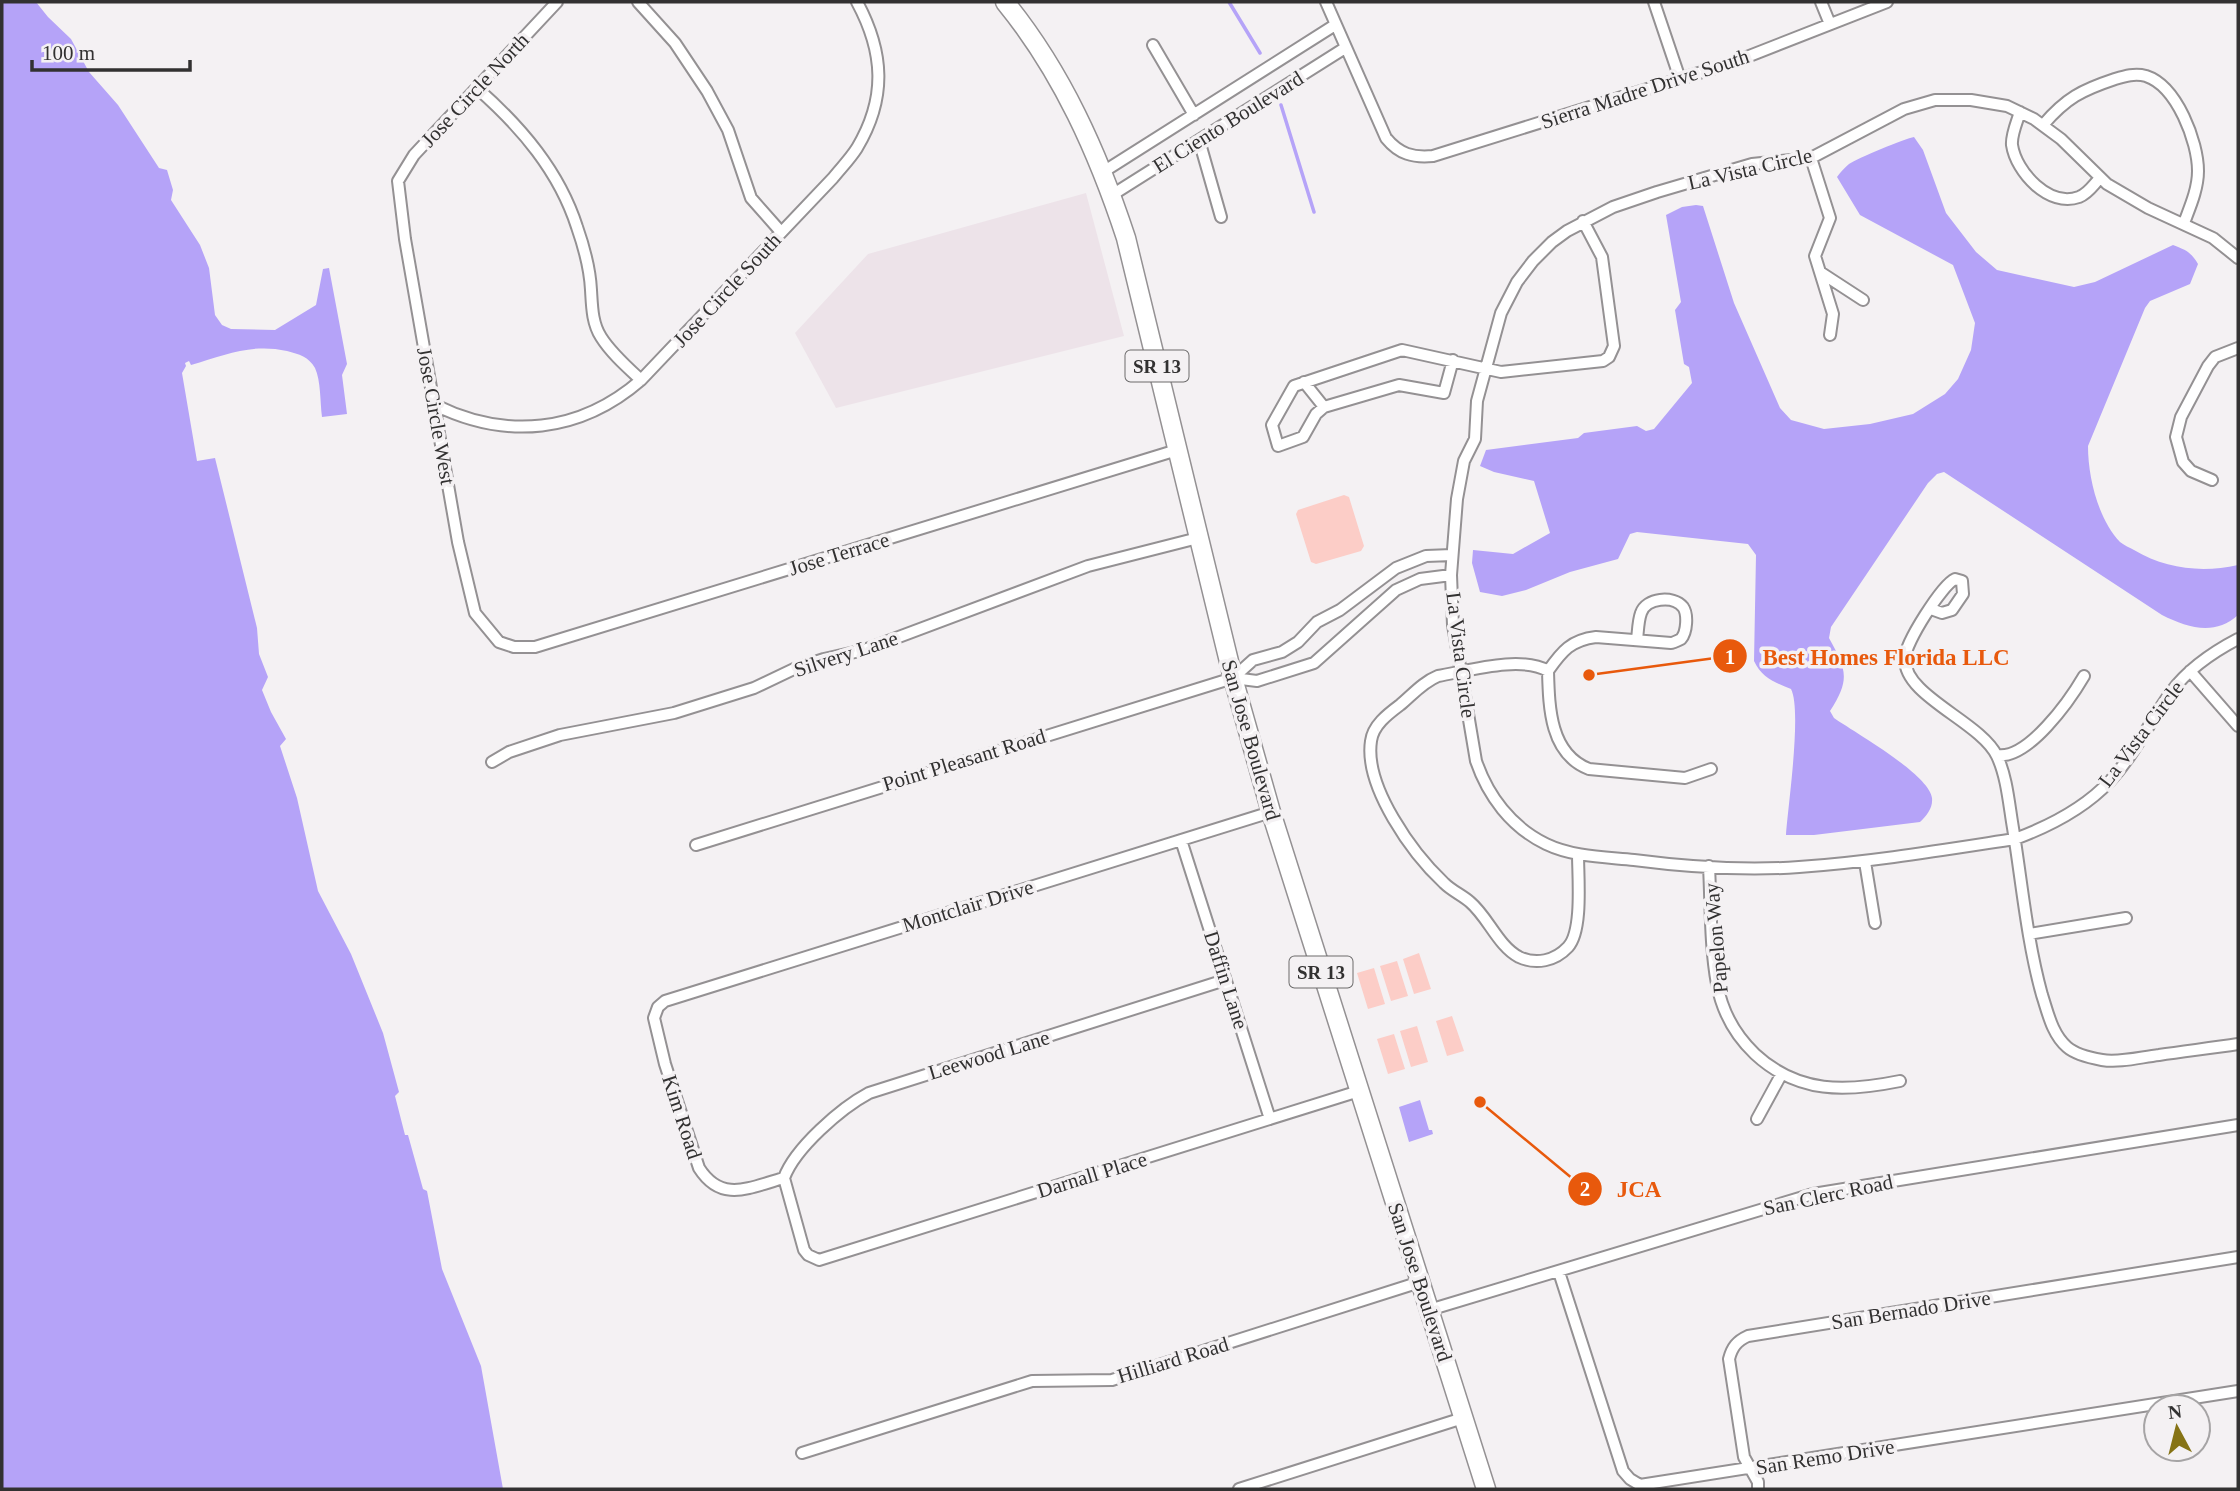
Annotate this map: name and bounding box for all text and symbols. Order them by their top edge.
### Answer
scale bar [32,28,189,72]
street label: Jose Circle North [416,28,534,152]
text: 100 m [42,41,95,65]
street label: Sierra Madre Drive South [1538,44,1753,134]
street label: El Ciento Boulevard [1148,66,1308,178]
street label: La Vista Circle [1686,143,1814,195]
street label: Jose Circle South [668,228,786,352]
street label: Jose Circle West [412,345,460,487]
road number: SR 13 [1126,350,1188,382]
street label: Jose Terrace [786,527,892,581]
street label: La Vista Circle [1441,591,1481,719]
street label: Silvery Lane [791,626,901,682]
callout: Best Homes Florida LLC [1713,634,2023,678]
text: 1 [1725,645,1735,669]
text: Best Homes Florida LLC [1762,645,2010,670]
street label: San Jose Boulevard [1217,657,1285,823]
street label: La Vista Circle [2093,676,2189,792]
street label: Point Pleasant Road [880,724,1049,796]
street label: Montclair Drive [900,875,1036,937]
street label: Papelon Way [1699,881,1733,994]
street label: Daffin Lane [1199,928,1253,1032]
road number: SR 13 [1290,956,1352,988]
street label: Leewood Lane [926,1025,1052,1085]
street label: Kim Road [657,1072,707,1163]
street label: Darnall Place [1034,1147,1150,1203]
callout: JCA [1568,1167,1676,1211]
street label: San Clerc Road [1761,1169,1895,1220]
text: 2 [1580,1177,1590,1201]
text: JCA [1617,1177,1662,1202]
street label: San Jose Boulevard [1383,1200,1457,1365]
street label: San Bernado Drive [1830,1286,1992,1334]
street label: Hilliard Road [1115,1332,1232,1388]
north arrow [2142,1393,2212,1463]
text: N [2167,1400,2183,1423]
street label: San Remo Drive [1754,1434,1896,1480]

